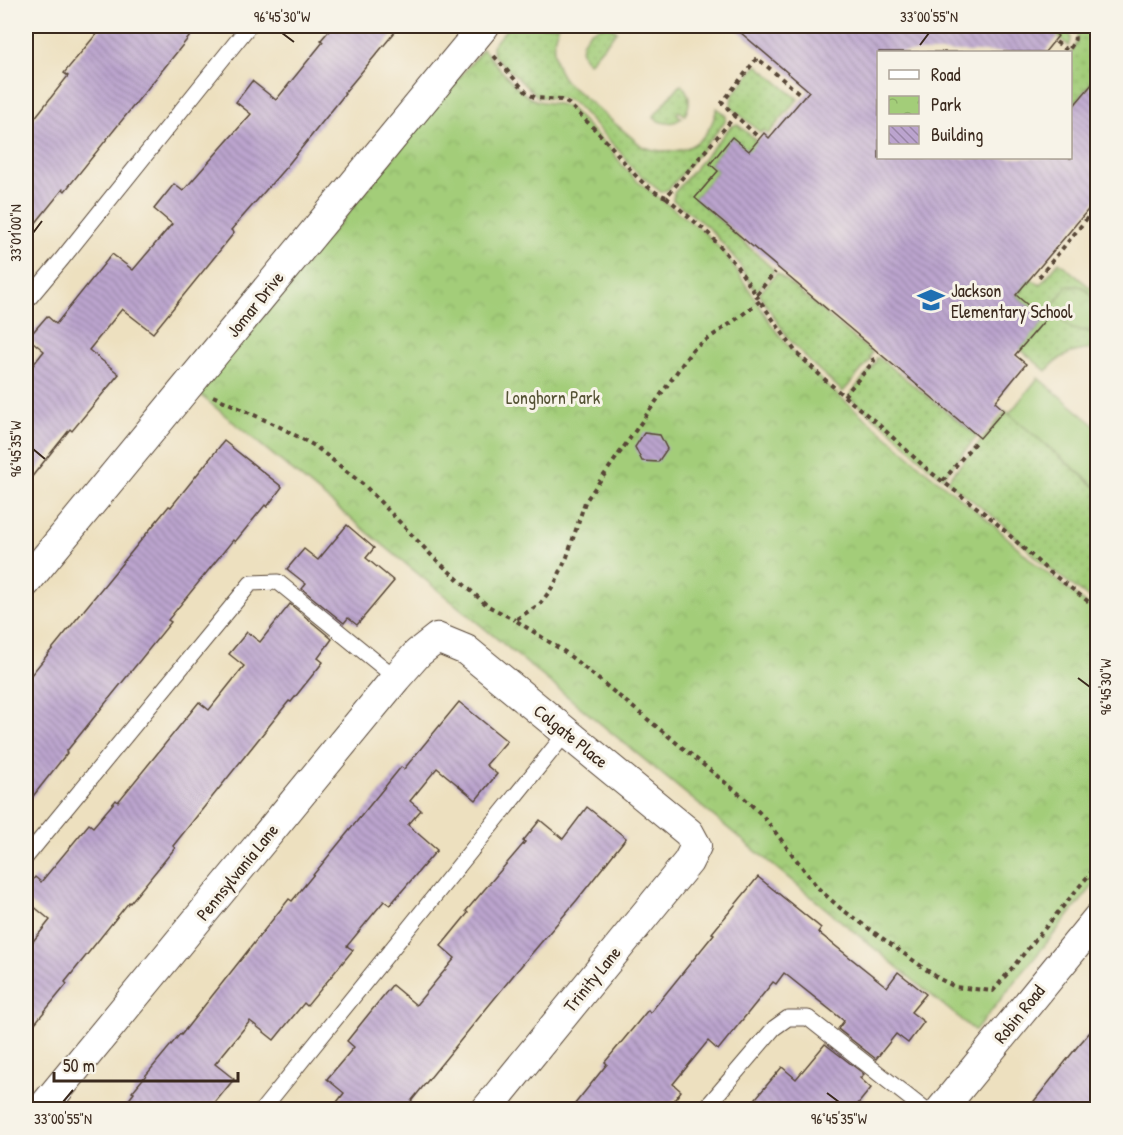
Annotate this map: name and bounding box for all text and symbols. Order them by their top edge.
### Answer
text: 96°45'30"W [254,6,311,27]
text: 33°00'55"N [900,6,958,27]
legend [877,51,1072,159]
text: Road [931,62,961,87]
text: Park [931,92,962,117]
text: Building [931,122,983,147]
text: 33°01'00"N [5,204,26,262]
street label: Jomar Drive [221,266,289,342]
place label: Jackson Elementary School [951,278,1073,324]
school or university icon: Jackson Elementary School [916,285,946,315]
park label: Longhorn Park [506,385,601,410]
text: 96°45'35"W [5,420,26,477]
text: 96°45'30"W [1095,658,1116,715]
street label: Colgate Place [529,698,613,774]
street label: Pennsylvania Lane [190,818,284,926]
street label: Trinity Lane [558,941,626,1017]
street label: Robin Road [988,979,1050,1049]
scale bar [54,1045,238,1083]
text: 50 m [63,1053,95,1078]
text: 33°00'55"N [34,1108,92,1129]
text: 96°45'35"W [811,1108,868,1129]

